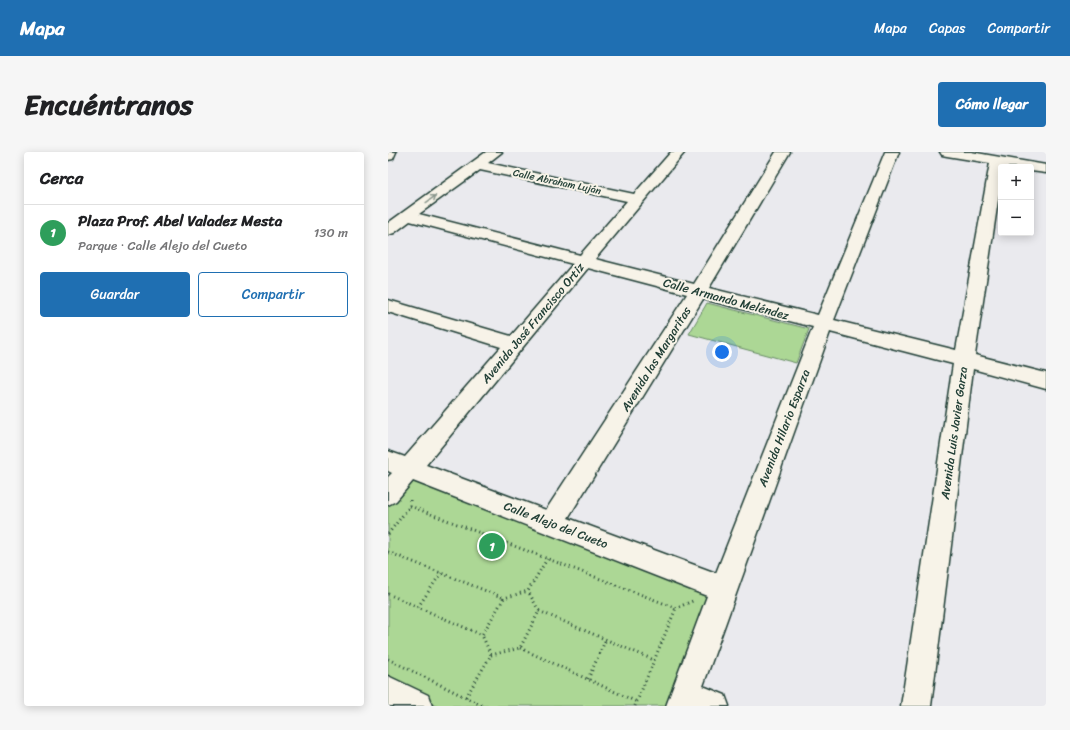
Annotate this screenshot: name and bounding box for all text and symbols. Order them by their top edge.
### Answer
text: Mapa [20,12,65,45]
text: Mapa [874,16,907,41]
text: Capas [929,16,966,41]
text: Compartir [988,16,1050,41]
text: Encuéntranos [24,80,193,129]
button: Cómo llegar [938,82,1046,127]
text: Cerca [40,163,83,193]
street label: Calle Abraham Luján [511,164,603,200]
map controls [998,164,1034,236]
button: + [998,164,1034,200]
one-way arrow [425,195,436,203]
button: − [998,200,1034,236]
text: Plaza Prof. Abel Valadez Mesta [78,208,282,234]
text: 1 [50,221,56,244]
text: 130 m [314,221,348,244]
text: Parque · Calle Alejo del Cueto [78,234,247,257]
street label: Avenida José Francisco Ortiz [475,257,591,389]
button: Guardar [40,272,190,317]
button: Compartir [198,272,348,317]
street label: Calle Armando Meléndez [661,272,792,326]
street label: Avenida las Margaritas [614,302,697,417]
your location [712,342,732,362]
street label: Avenida Luis Javier Garza [934,365,974,502]
street label: Avenida Hilario Esparza [751,366,817,491]
street label: Calle Alejo del Cueto [501,495,611,555]
pin: 1 [479,531,505,561]

